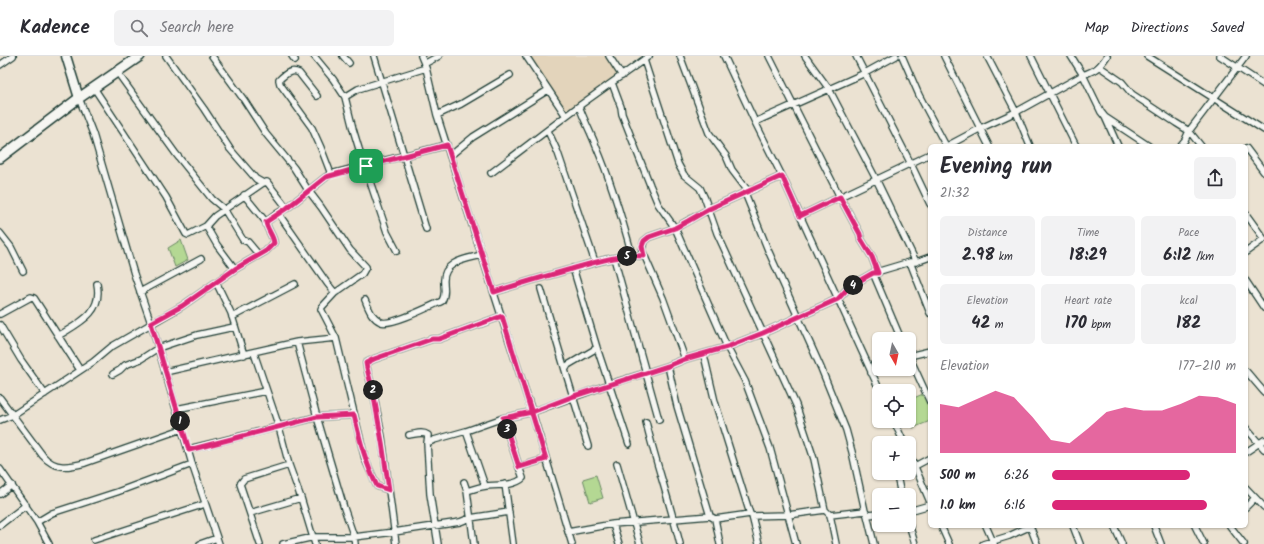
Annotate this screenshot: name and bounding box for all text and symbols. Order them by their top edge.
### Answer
search box [114,10,394,46]
text: Kadence [20,13,90,43]
text: Search here [160,16,234,40]
icon: search [128,17,150,39]
text: Map [1084,17,1109,39]
text: Directions [1131,17,1189,39]
text: Saved [1211,17,1244,39]
pin [349,149,383,183]
text: Evening run [940,150,1052,185]
icon: arrive [355,155,377,177]
button: share [1194,157,1236,199]
text: 21:32 [940,183,970,204]
text: Distance [968,224,1007,242]
text: Time [1077,224,1099,242]
text: Pace [1178,224,1199,242]
text: 2.98 [962,242,994,269]
text: 18:29 [1069,242,1107,269]
text: 6:12 [1163,242,1192,269]
pin: 5 [617,246,637,266]
text: 5 [624,247,630,265]
text: km [994,248,1013,266]
text: /km [1192,248,1214,266]
pin: 4 [843,275,863,295]
text: 4 [850,276,856,294]
text: Elevation [967,292,1008,310]
text: Heart rate [1064,292,1112,310]
text: kcal [1180,292,1198,310]
text: 42 [971,310,990,337]
text: 170 [1065,310,1087,337]
text: 182 [1176,310,1201,337]
text: m [990,316,1004,334]
text: bpm [1087,316,1111,334]
north arrow [872,332,916,376]
map controls [872,332,916,532]
text: Elevation [940,356,989,377]
text: 177–210 m [1178,356,1236,377]
pin: 2 [363,380,383,400]
text: 2 [370,381,376,399]
button: locate [872,384,916,428]
pin: 1 [170,411,190,431]
text: 1 [178,412,182,430]
pin: 3 [497,419,517,439]
text: 3 [504,420,510,438]
button: + [872,436,916,480]
text: 500 m [940,465,976,486]
text: 6:26 [1004,465,1029,486]
button: − [872,488,916,532]
text: 1.0 km [940,495,976,516]
text: 6:16 [1004,495,1026,516]

